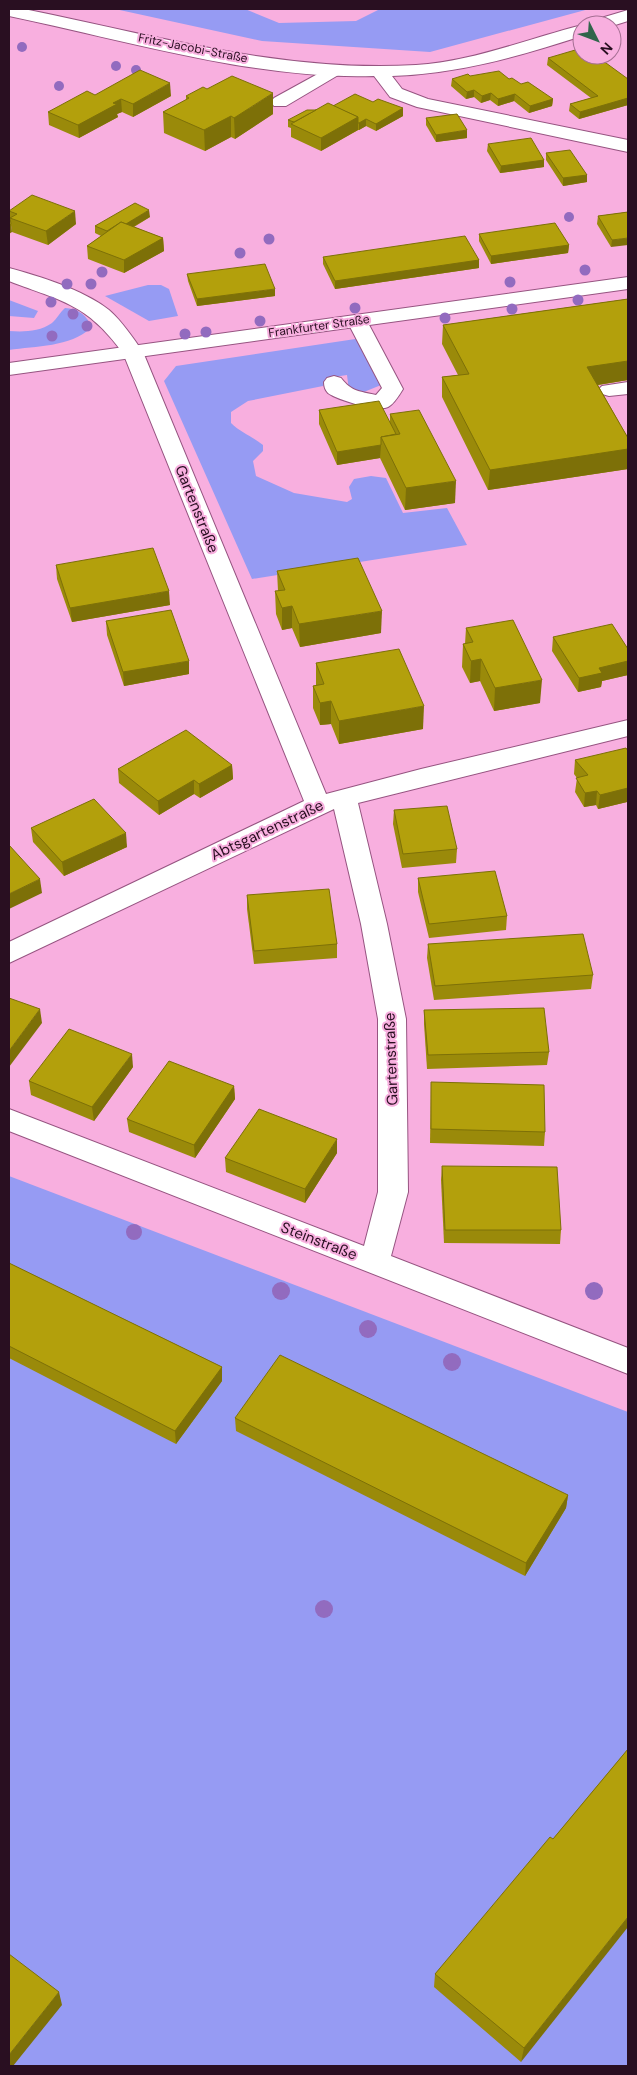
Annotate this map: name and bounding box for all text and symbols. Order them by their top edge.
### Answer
north arrow [572,15,622,65]
street label: Fritz-Jacobi-Straße [137,30,249,66]
text: N [597,39,617,59]
street label: Frankfurter Straße [267,311,371,341]
street label: Gartenstraße [170,462,224,556]
street label: Abtsgartenstraße [207,795,327,865]
street label: Gartenstraße [379,1012,403,1106]
street label: Steinstraße [278,1217,360,1265]

